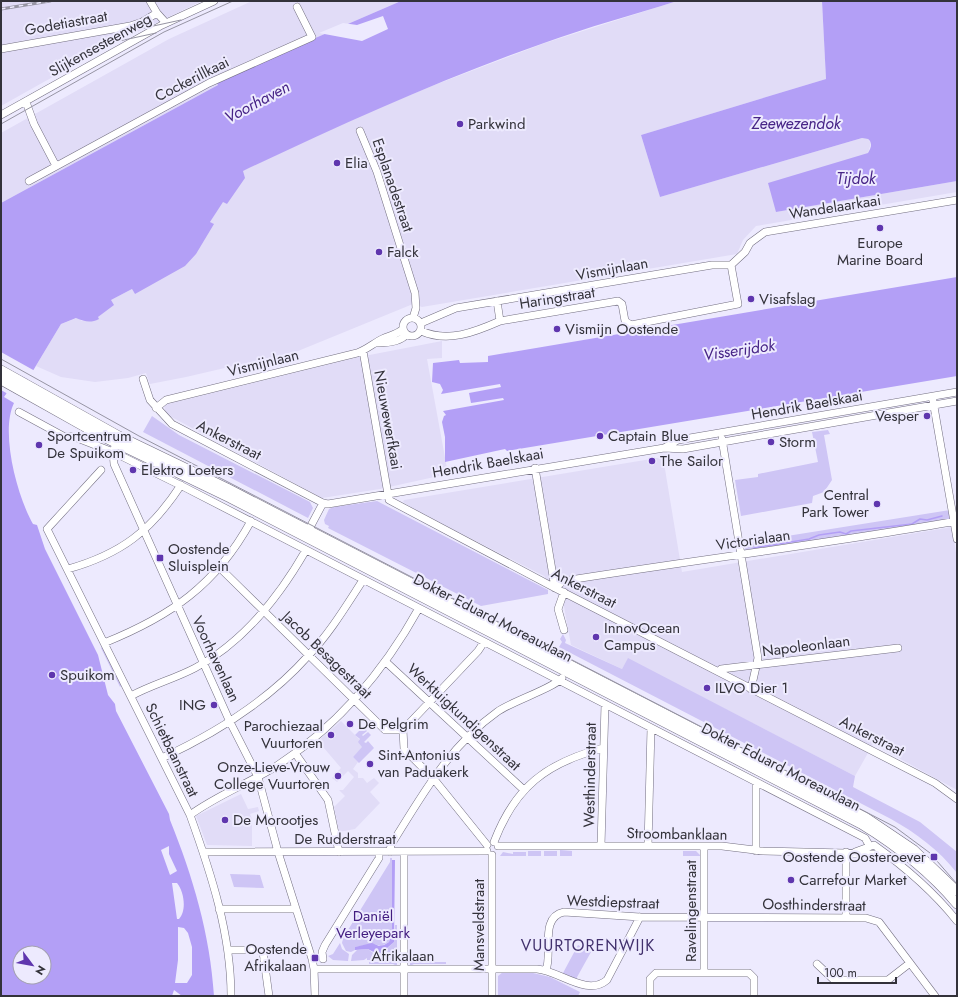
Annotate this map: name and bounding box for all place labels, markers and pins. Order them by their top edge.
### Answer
place label: Parkwind [468,113,525,135]
marker: Parkwind [455,119,465,129]
place label: Elia [345,152,368,174]
marker: Elia [332,158,342,168]
marker: Europe Marine Board [875,223,885,233]
place label: Europe Marine Board [837,232,923,271]
place label: Falck [387,241,419,263]
marker: Falck [374,247,384,257]
place label: Visafslag [759,288,816,310]
marker: Visafslag [746,294,756,304]
place label: Vismijn Oostende [565,318,678,340]
marker: Vismijn Oostende [552,324,562,334]
place label: Vesper [875,405,920,427]
marker: Vesper [922,411,932,421]
place label: Sportcentrum De Spuikom [47,425,132,464]
place label: Captain Blue [608,425,689,447]
marker: Captain Blue [595,431,605,441]
place label: Storm [779,431,816,453]
marker: Storm [766,437,776,447]
marker: Sportcentrum De Spuikom [34,440,44,450]
place label: The Sailor [660,450,724,472]
marker: The Sailor [647,456,657,466]
place label: Elektro Loeters [141,459,233,481]
marker: Elektro Loeters [128,465,138,475]
place label: Central Park Tower [801,484,870,523]
marker: Central Park Tower [872,499,882,509]
place label: Oostende Sluisplein [168,538,230,577]
marker: Oostende Sluisplein [155,553,165,563]
place label: InnovOcean Campus [604,617,680,656]
marker: InnovOcean Campus [591,632,601,642]
place label: Spuikom [60,664,115,686]
marker: Spuikom [47,670,57,680]
place label: ILVO Dier 1 [715,677,788,699]
marker: ILVO Dier 1 [702,683,712,693]
place label: ING [179,694,206,716]
marker: ING [209,700,219,710]
place label: De Pelgrim [358,713,429,735]
place label: Parochiezaal Vuurtoren [244,715,323,754]
marker: De Pelgrim [345,719,355,729]
marker: Parochiezaal Vuurtoren [326,730,336,740]
place label: Sint-Antonius van Paduakerk [378,744,469,783]
place label: Onze-Lieve-Vrouw College Vuurtoren [214,756,331,795]
marker: Sint-Antonius van Paduakerk [365,759,375,769]
marker: Onze-Lieve-Vrouw College Vuurtoren [333,771,343,781]
place label: De Morootjes [233,809,318,831]
marker: De Morootjes [220,815,230,825]
place label: Oostende Oosteroever [783,846,927,868]
marker: Oostende Oosteroever [929,852,939,862]
place label: Carrefour Market [799,869,907,891]
marker: Carrefour Market [786,875,796,885]
place label: Oostende Afrikalaan [244,938,307,977]
marker: Oostende Afrikalaan [310,953,320,963]

